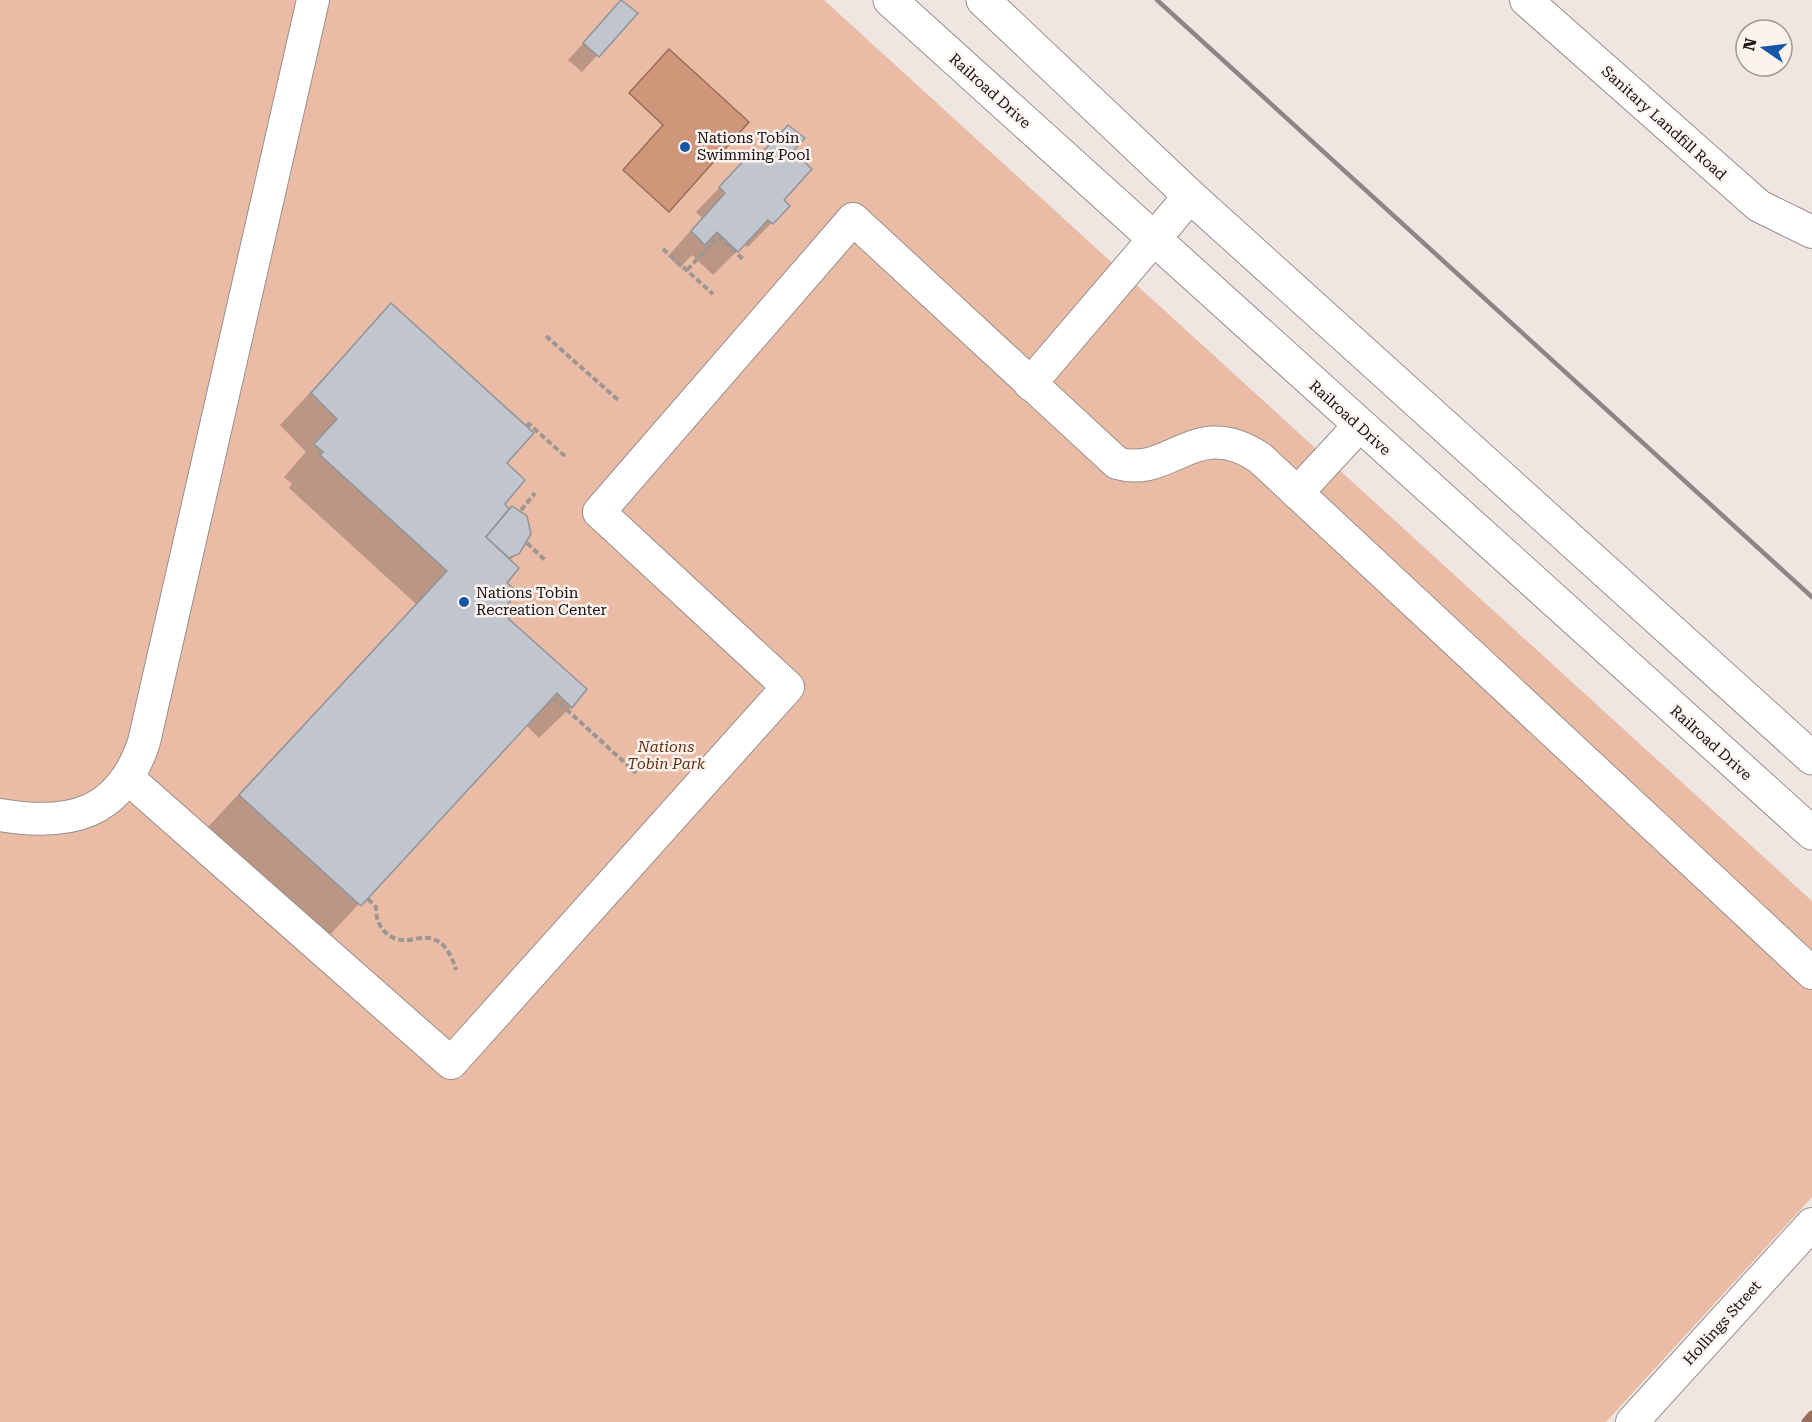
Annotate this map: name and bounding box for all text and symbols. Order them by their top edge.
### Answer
north arrow [1734,18,1794,78]
text: N [1739,36,1761,53]
street label: Railroad Drive [946,50,1034,132]
street label: Sanitary Landfill Road [1598,62,1730,184]
place label: Nations Tobin Swimming Pool [697,129,810,164]
marker: Nations Tobin Swimming Pool [678,140,692,154]
street label: Railroad Drive [1306,377,1394,459]
place label: Nations Tobin Recreation Center [476,584,607,619]
marker: Nations Tobin Recreation Center [457,595,471,609]
street label: Railroad Drive [1667,702,1755,784]
park label: Nations Tobin Park [627,738,706,773]
street label: Hollings Street [1679,1277,1765,1369]

